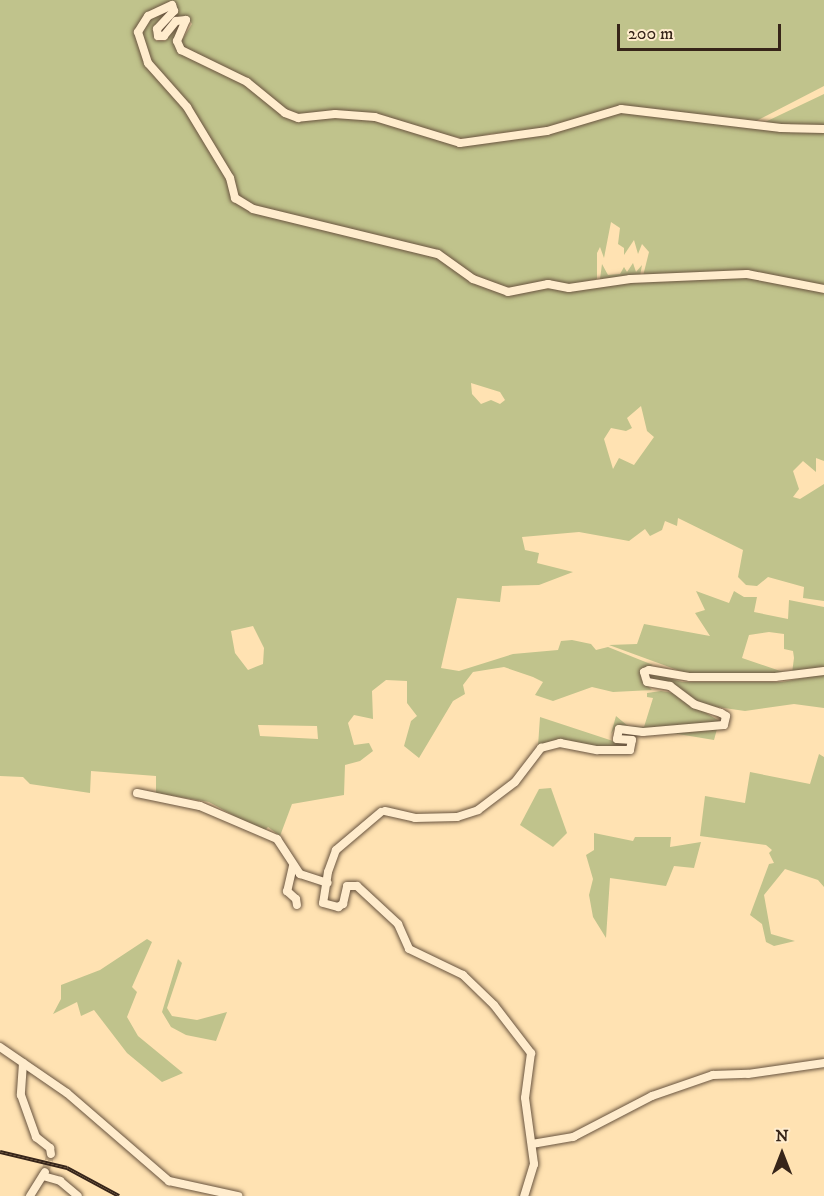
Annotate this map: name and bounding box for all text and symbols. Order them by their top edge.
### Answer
scale bar [620,12,784,50]
text: 200 m [628,23,674,45]
north arrow [752,1124,812,1184]
text: N [775,1126,789,1146]

